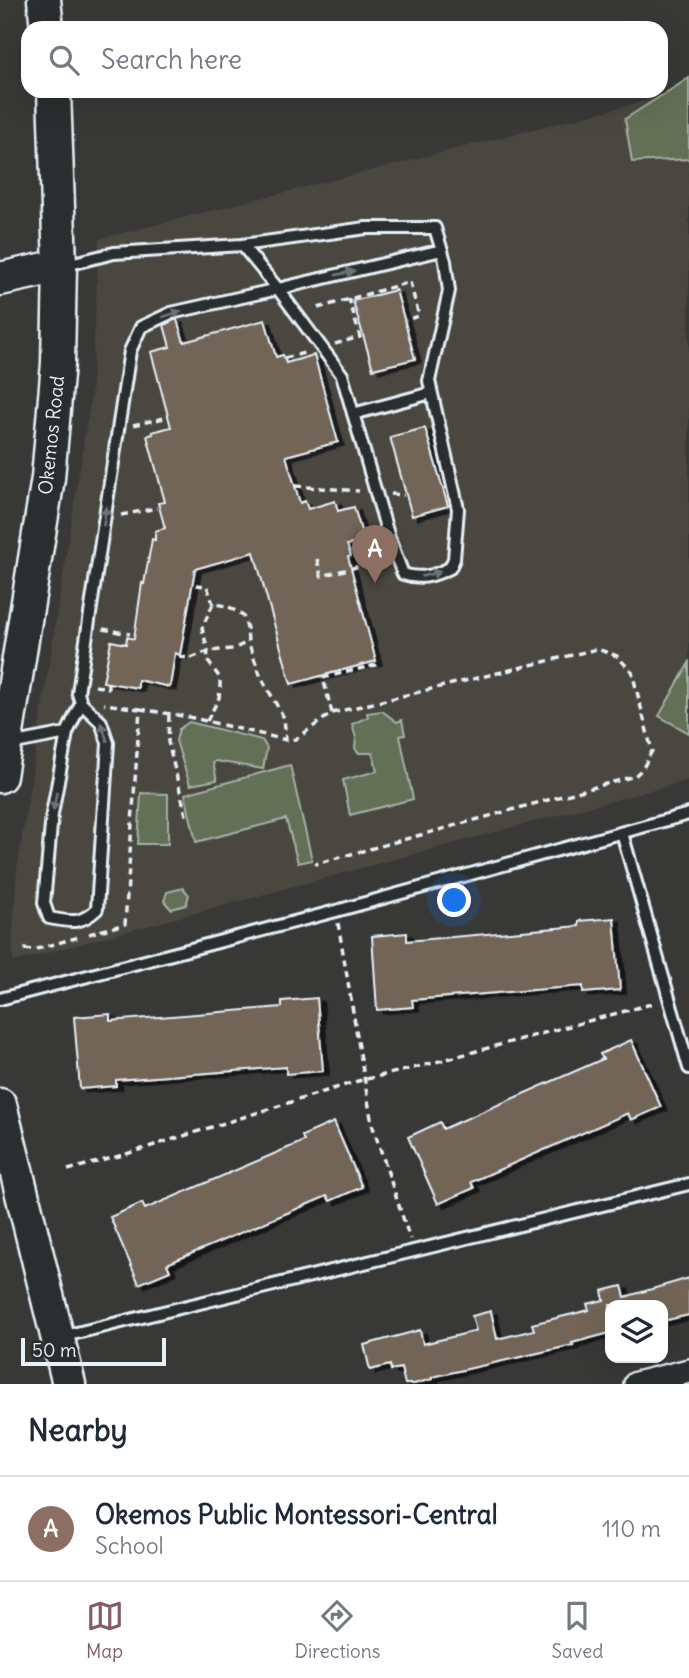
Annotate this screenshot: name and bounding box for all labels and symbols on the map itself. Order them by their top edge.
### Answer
one-way arrow [334,267,356,278]
one-way arrow [162,309,183,319]
street label: Okemos Road [33,374,69,496]
one-way arrow [100,505,111,527]
pin: A [352,525,398,583]
one-way arrow [420,569,442,580]
one-way arrow [98,722,109,743]
one-way arrow [49,790,60,812]
your location [437,883,471,917]
scale bar [21,1335,166,1367]

